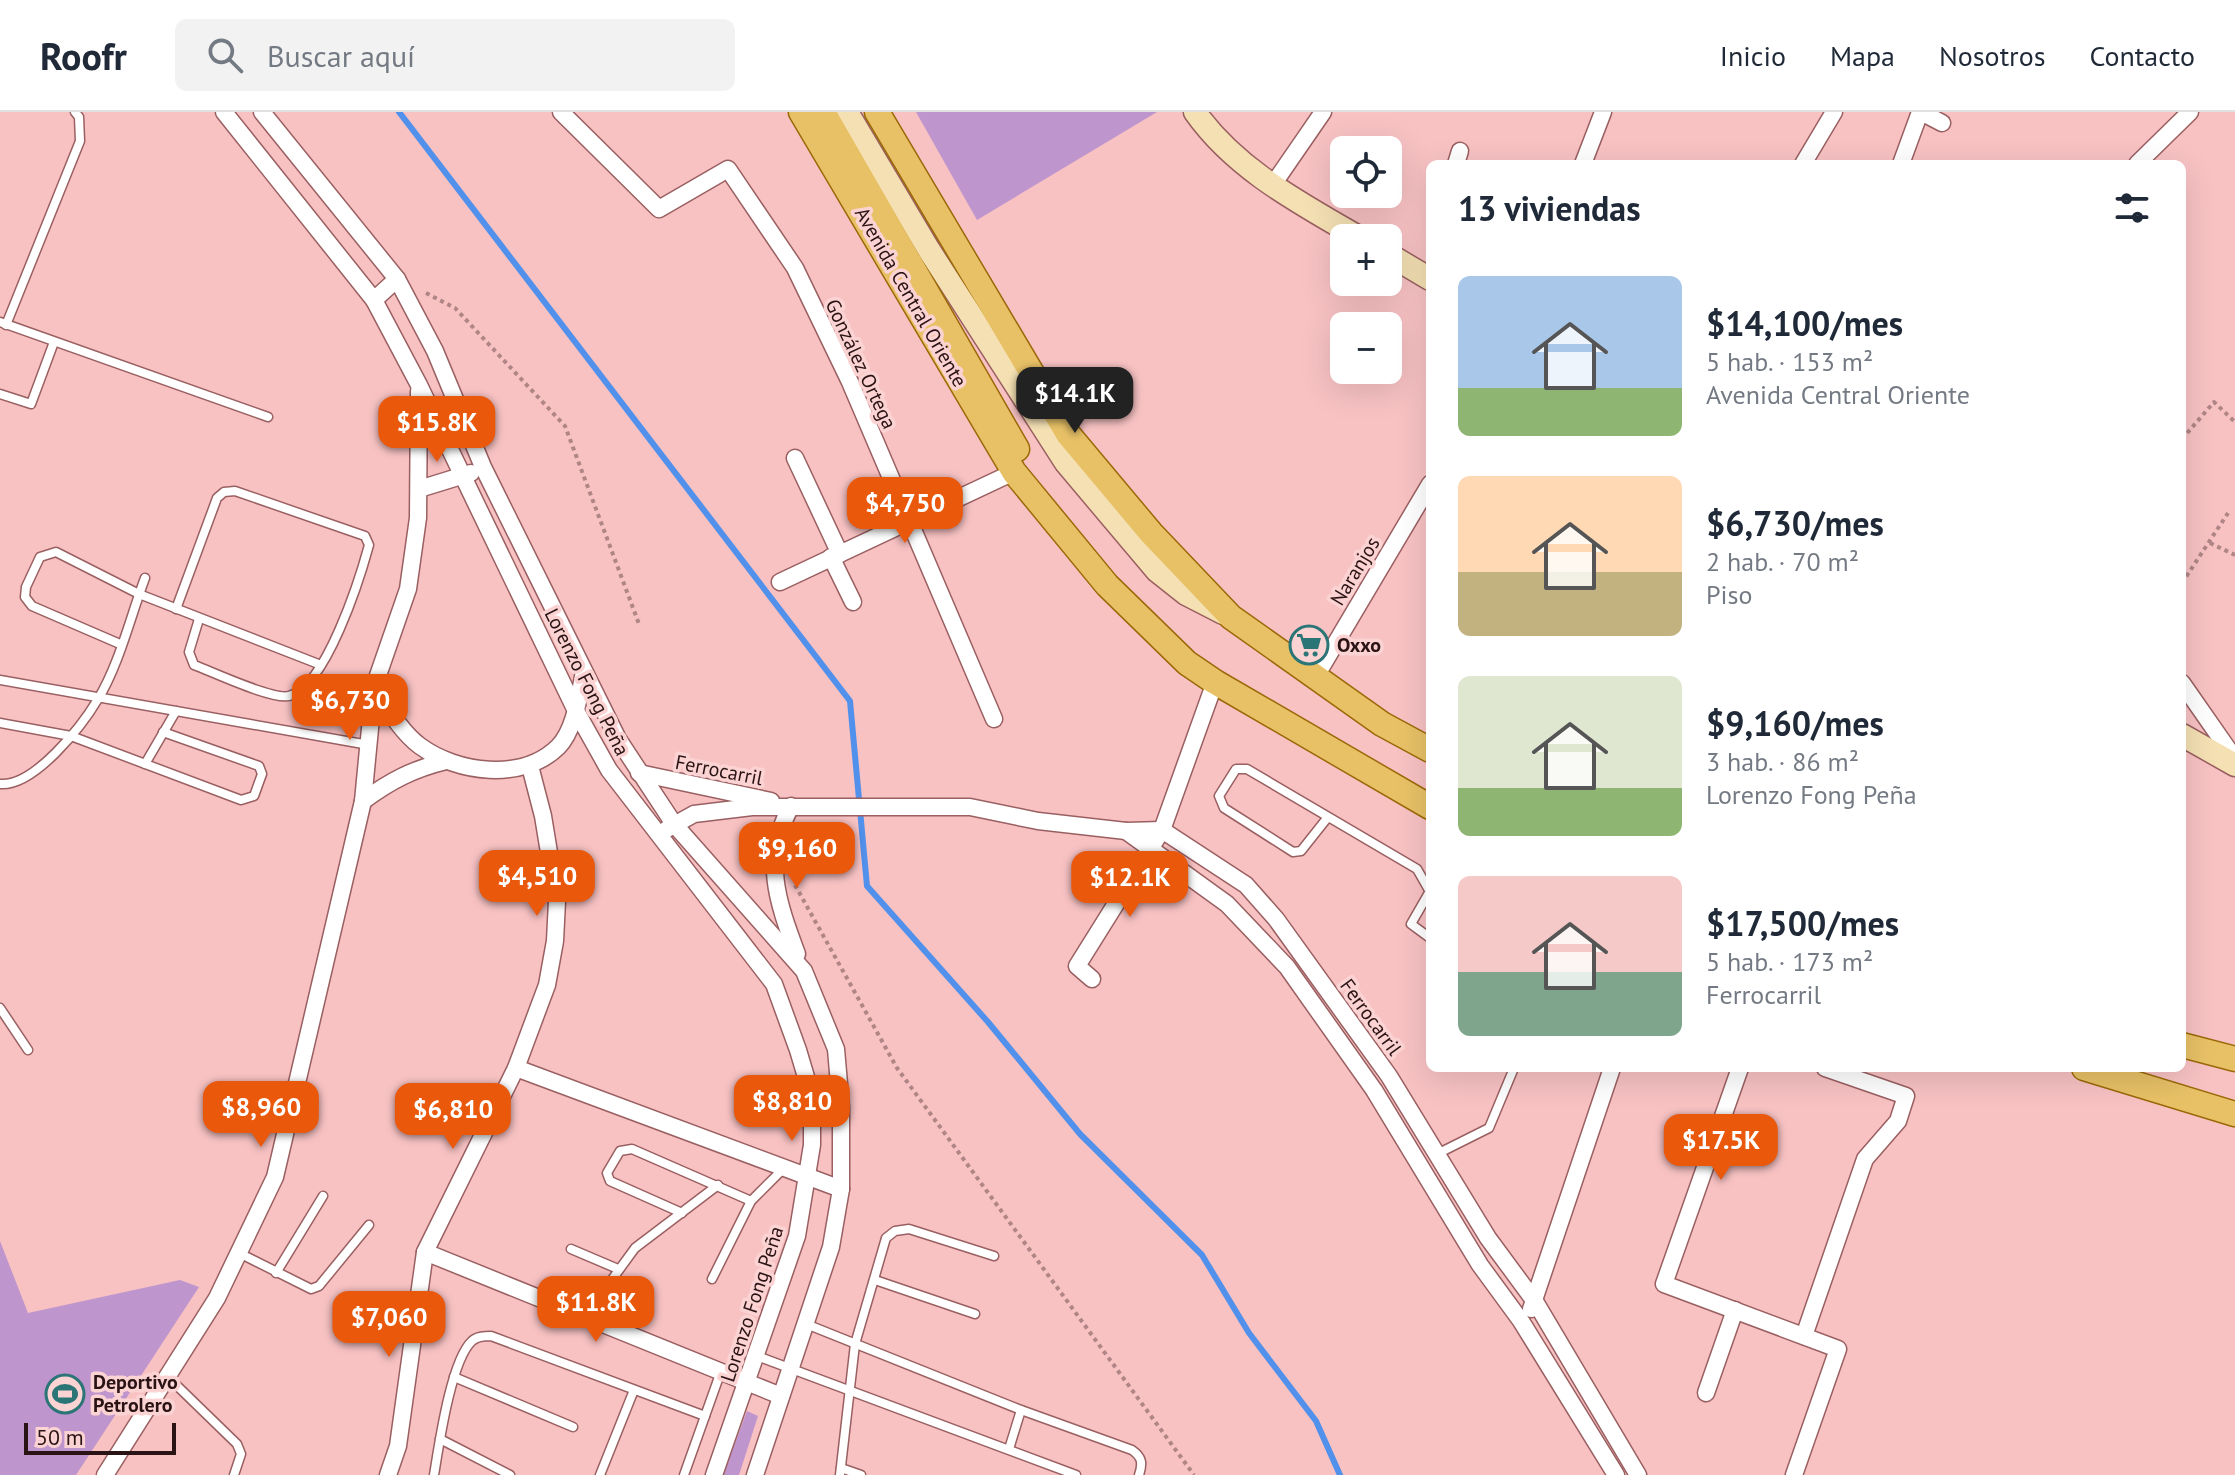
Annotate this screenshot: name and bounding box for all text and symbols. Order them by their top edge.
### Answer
search box [175,19,735,91]
text: Roofr [40,31,127,80]
icon: search [203,33,247,77]
text: Buscar aquí [267,36,415,75]
text: Inicio [1720,37,1786,74]
text: Mapa [1830,37,1895,74]
text: Nosotros [1939,37,2045,74]
text: Contacto [2089,37,2195,74]
map controls [1330,136,1402,384]
button: locate [1330,136,1402,208]
text: 13 viviendas [1458,186,1641,230]
icon: filters [2110,186,2154,230]
street label: Avenida Central Oriente [849,203,973,391]
button: + [1330,224,1402,296]
street label: González Ortega [820,295,902,433]
text: $14,100/mes [1706,301,1903,345]
icon: home [1522,308,1618,404]
button: − [1330,312,1402,384]
text: 5 hab. · 153 m² [1706,345,1873,378]
pin: $14.1K [1010,367,1140,435]
text: $14.1K [1034,376,1116,409]
text: Avenida Central Oriente [1706,378,1970,411]
pin: $15.8K [372,396,502,464]
text: $15.8K [396,405,478,438]
pin: $4,750 [840,477,970,545]
text: $4,750 [865,486,945,519]
text: $6,730/mes [1706,501,1884,545]
icon: home [1522,508,1618,604]
street label: Naranjos [1324,532,1386,610]
text: 2 hab. · 70 m² [1706,545,1859,578]
text: Piso [1706,578,1752,611]
street label: Lorenzo Fong Peña [539,604,635,760]
supermarket icon: Oxxo [1288,624,1330,666]
place label: Oxxo [1337,632,1381,658]
pin: $6,730 [285,674,415,742]
text: $6,730 [310,683,390,716]
text: $9,160/mes [1706,701,1884,745]
icon: home [1522,708,1618,804]
text: 3 hab. · 86 m² [1706,745,1859,778]
street label: Ferrocarril [673,749,765,791]
text: Lorenzo Fong Peña [1706,778,1917,811]
pin: $9,160 [732,822,862,890]
text: $9,160 [757,831,837,864]
pin: $4,510 [472,850,602,918]
pin: $12.1K [1065,851,1195,919]
text: $4,510 [497,859,577,892]
text: $12.1K [1089,860,1171,893]
text: $17,500/mes [1706,901,1899,945]
icon: home [1522,908,1618,1004]
text: 5 hab. · 173 m² [1706,945,1873,978]
street label: Ferrocarril [1334,974,1408,1061]
text: Ferrocarril [1706,978,1821,1011]
pin: $8,810 [727,1075,857,1143]
pin: $8,960 [196,1081,326,1149]
pin: $6,810 [388,1083,518,1151]
text: $8,810 [752,1084,832,1117]
text: $8,960 [221,1090,301,1123]
text: $6,810 [413,1092,493,1125]
pin: $17.5K [1656,1114,1786,1182]
text: $17.5K [1682,1123,1760,1156]
street label: Lorenzo Fong Peña [715,1223,789,1385]
pin: $11.8K [531,1276,661,1344]
text: $11.8K [555,1285,637,1318]
pin: $7,060 [324,1291,454,1359]
text: $7,060 [350,1300,428,1333]
place label: Deportivo Petrolero [93,1369,178,1418]
sports icon: Deportivo Petrolero [44,1373,86,1415]
scale bar [24,1419,176,1455]
text: 50 m [36,1423,84,1451]

